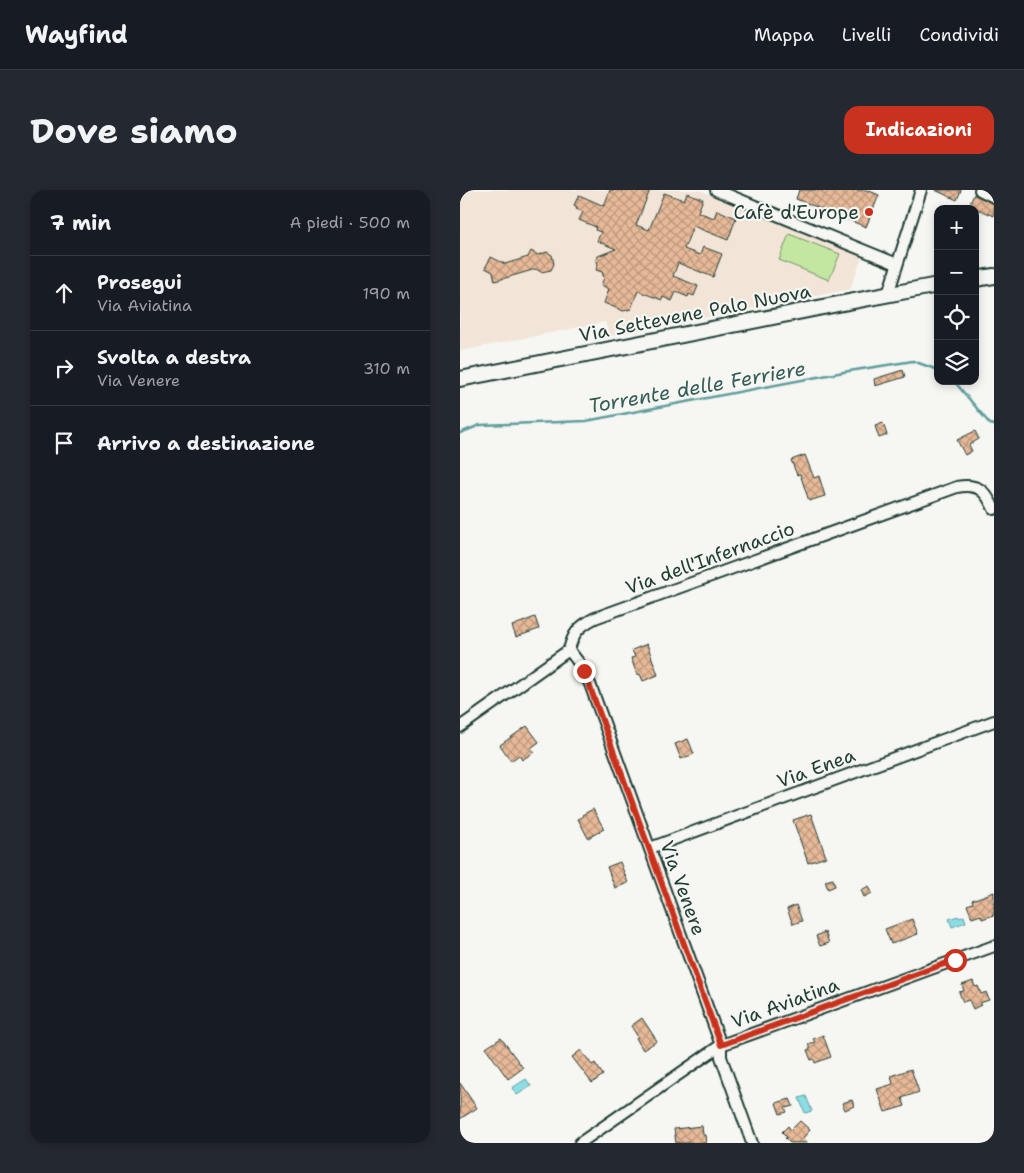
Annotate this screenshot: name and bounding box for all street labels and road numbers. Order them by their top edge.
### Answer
street label: Via Settevene Palo Nuova [577,278,813,348]
street label: Via dell'Infernaccio [622,516,798,600]
street label: Via Enea [773,742,859,794]
street label: Via Venere [654,837,712,939]
street label: Via Aviatina [728,972,842,1034]

